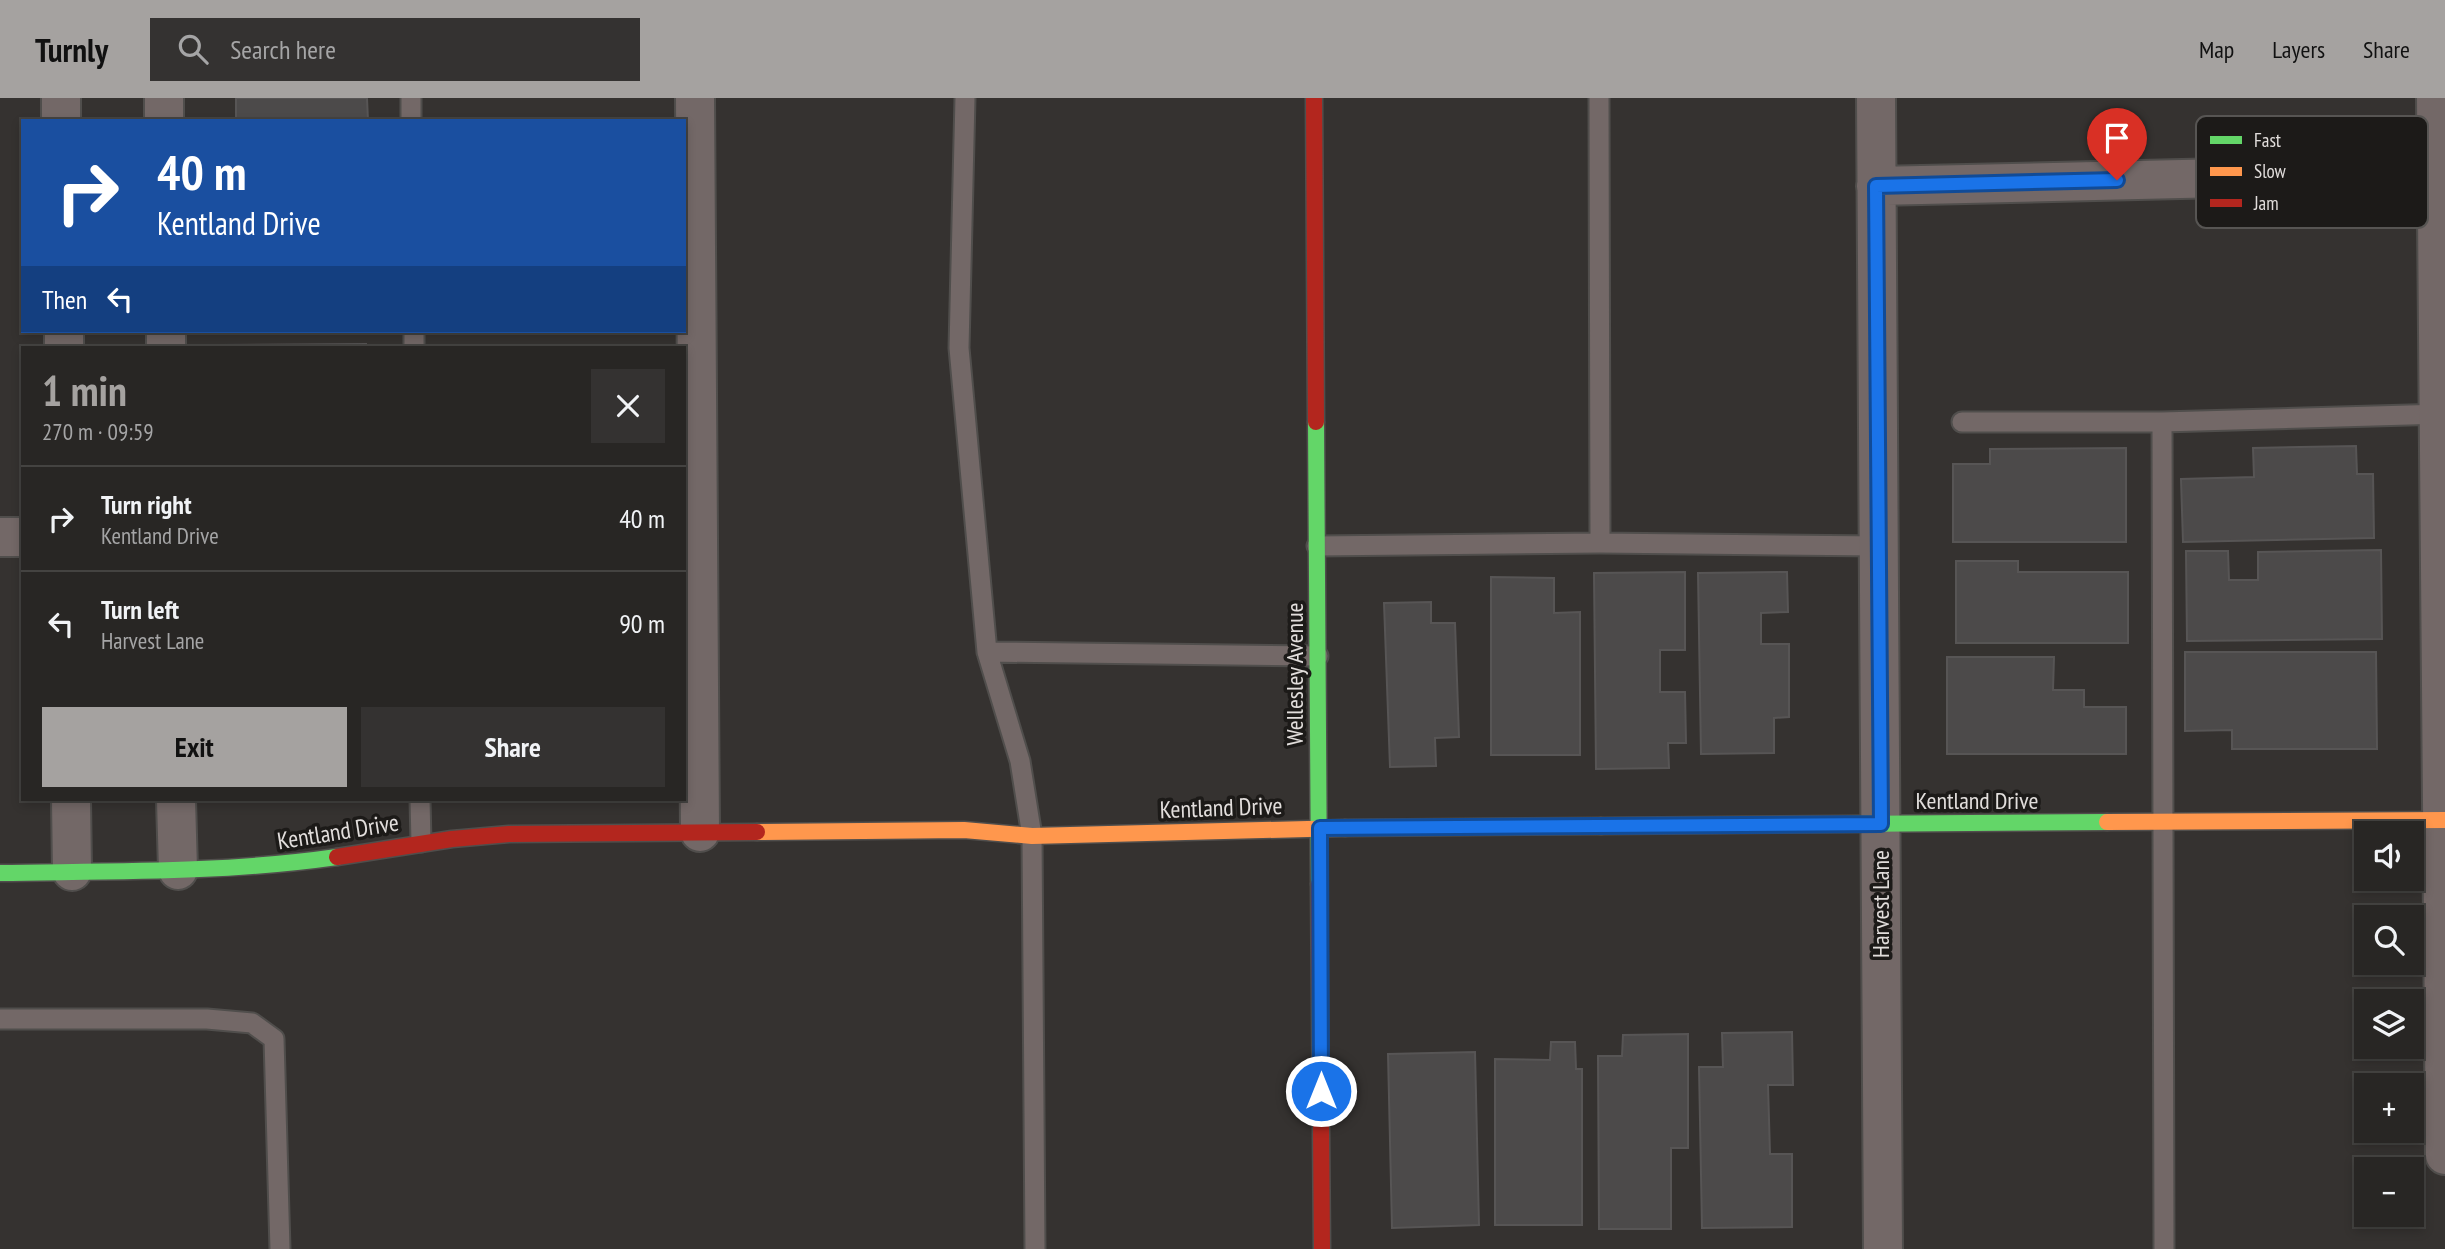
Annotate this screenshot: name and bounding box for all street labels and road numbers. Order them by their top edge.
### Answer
street label: Wellesley Avenue [1279,603,1310,745]
street label: Kentland Drive [1916,785,2038,816]
street label: Kentland Drive [1159,790,1283,825]
street label: Kentland Drive [275,807,401,856]
street label: Harvest Lane [1865,850,1896,958]

